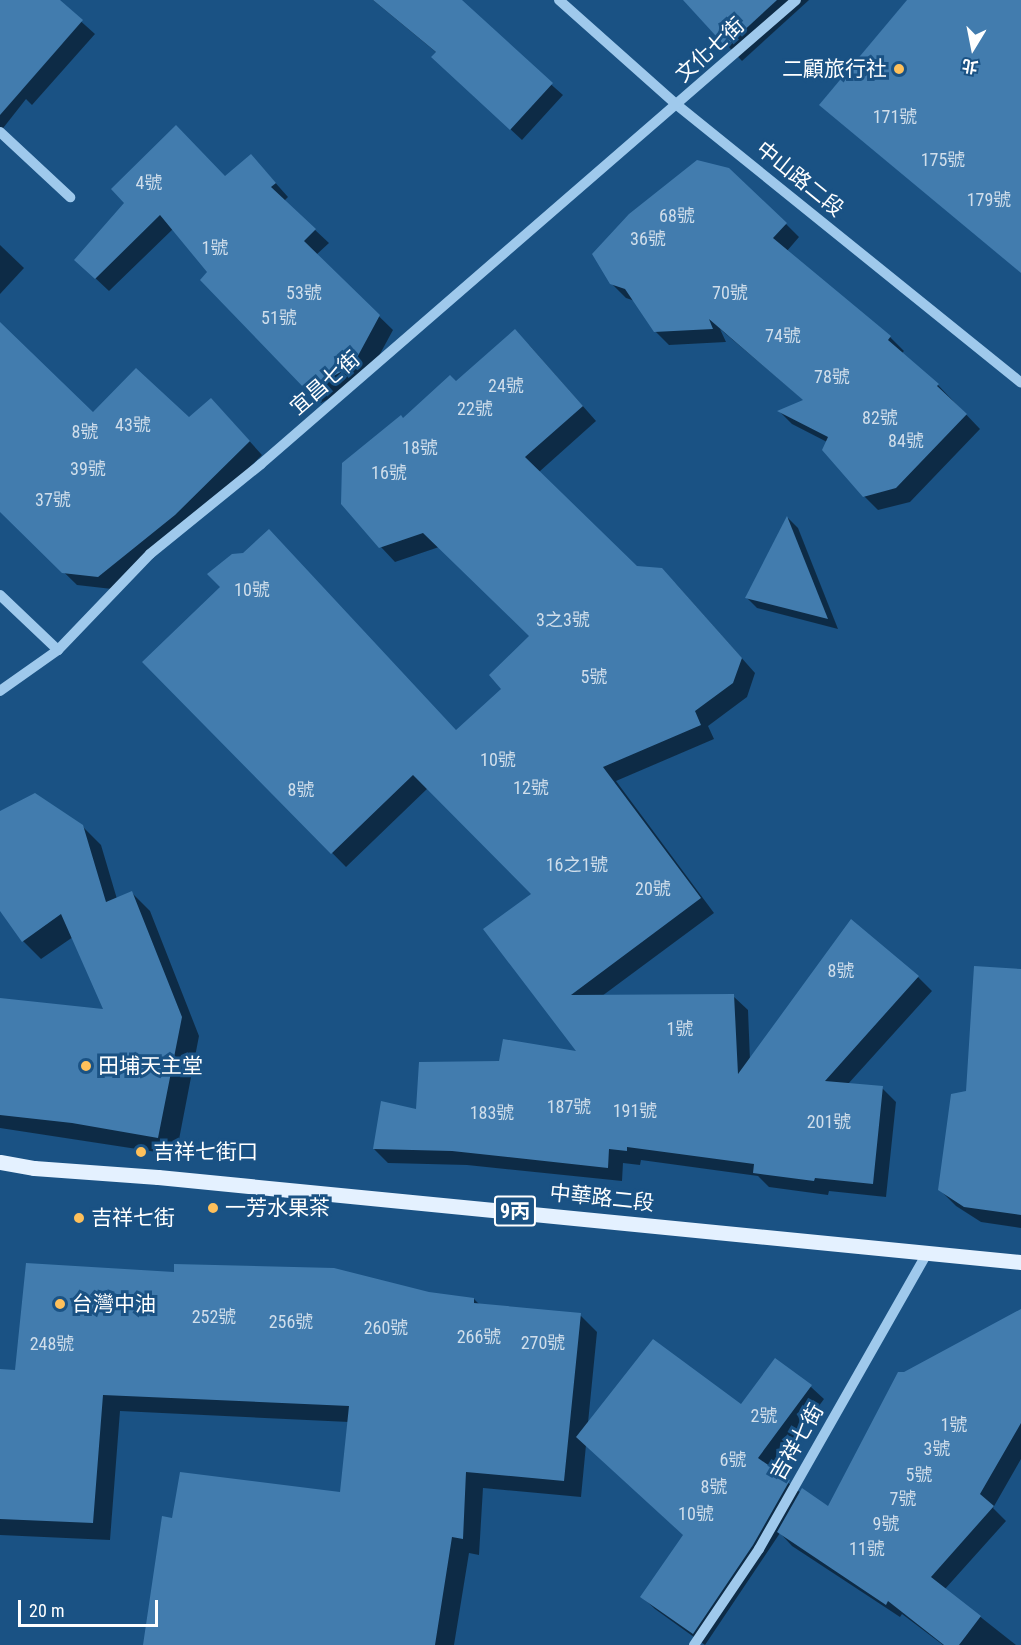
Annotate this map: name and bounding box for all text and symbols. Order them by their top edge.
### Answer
street label: 文化七街 [670,13,750,87]
north arrow [943,18,1003,78]
text: 北 [960,55,979,77]
place label: 二顧旅行社 [782,56,887,82]
marker: 二顧旅行社 [892,62,906,76]
house number: 171號 [873,106,917,128]
street label: 中山路二段 [751,136,849,222]
house number: 175號 [921,149,965,171]
house number: 4號 [136,172,162,194]
house number: 179號 [967,189,1011,211]
house number: 68號 [659,205,695,227]
house number: 36號 [630,228,666,250]
house number: 1號 [202,237,228,259]
house number: 53號 [286,282,322,304]
house number: 70號 [712,282,748,304]
house number: 51號 [261,307,297,329]
house number: 74號 [765,325,801,347]
street label: 宜昌七街 [285,346,365,420]
house number: 78號 [814,366,850,388]
house number: 24號 [488,375,524,397]
house number: 22號 [457,398,493,420]
house number: 82號 [862,407,898,429]
house number: 43號 [115,414,151,436]
house number: 8號 [72,421,98,443]
house number: 84號 [888,430,924,452]
house number: 18號 [402,437,438,459]
house number: 39號 [70,458,106,480]
house number: 16號 [371,462,407,484]
house number: 37號 [35,489,71,511]
house number: 10號 [234,579,270,601]
house number: 3之3號 [536,609,590,631]
house number: 5號 [581,666,607,688]
house number: 10號 [480,749,516,771]
house number: 12號 [513,777,549,799]
house number: 8號 [288,779,314,801]
house number: 16之1號 [546,854,608,876]
house number: 20號 [635,878,671,900]
house number: 8號 [828,960,854,982]
house number: 1號 [667,1018,693,1040]
place label: 田埔天主堂 [98,1053,203,1079]
marker: 田埔天主堂 [79,1059,93,1073]
house number: 187號 [547,1096,591,1118]
house number: 191號 [613,1100,657,1122]
house number: 183號 [470,1102,514,1124]
house number: 201號 [807,1111,851,1133]
place label: 吉祥七街口 [153,1139,258,1165]
marker: 吉祥七街口 [134,1145,148,1159]
street label: 中華路二段 [548,1180,656,1216]
road number: 9丙 [492,1194,538,1228]
place label: 一芳水果茶 [225,1195,330,1221]
marker: 一芳水果茶 [206,1201,220,1215]
place label: 吉祥七街 [91,1205,175,1231]
marker: 吉祥七街 [72,1211,86,1225]
place label: 台灣中油 [72,1291,156,1317]
marker: 台灣中油 [53,1297,67,1311]
house number: 252號 [192,1306,236,1328]
house number: 256號 [269,1311,313,1333]
house number: 260號 [364,1317,408,1339]
house number: 266號 [457,1326,501,1348]
house number: 270號 [521,1332,565,1354]
house number: 248號 [30,1333,74,1355]
street label: 吉祥七街 [765,1399,829,1485]
house number: 2號 [751,1405,777,1427]
house number: 1號 [941,1414,967,1436]
house number: 3號 [924,1438,950,1460]
house number: 6號 [720,1449,746,1471]
house number: 5號 [906,1464,932,1486]
house number: 8號 [701,1476,727,1498]
house number: 7號 [890,1488,916,1510]
house number: 10號 [678,1503,714,1525]
house number: 9號 [873,1513,899,1535]
house number: 11號 [849,1538,885,1560]
scale bar [21,1588,160,1626]
text: 20 m [29,1600,64,1621]

